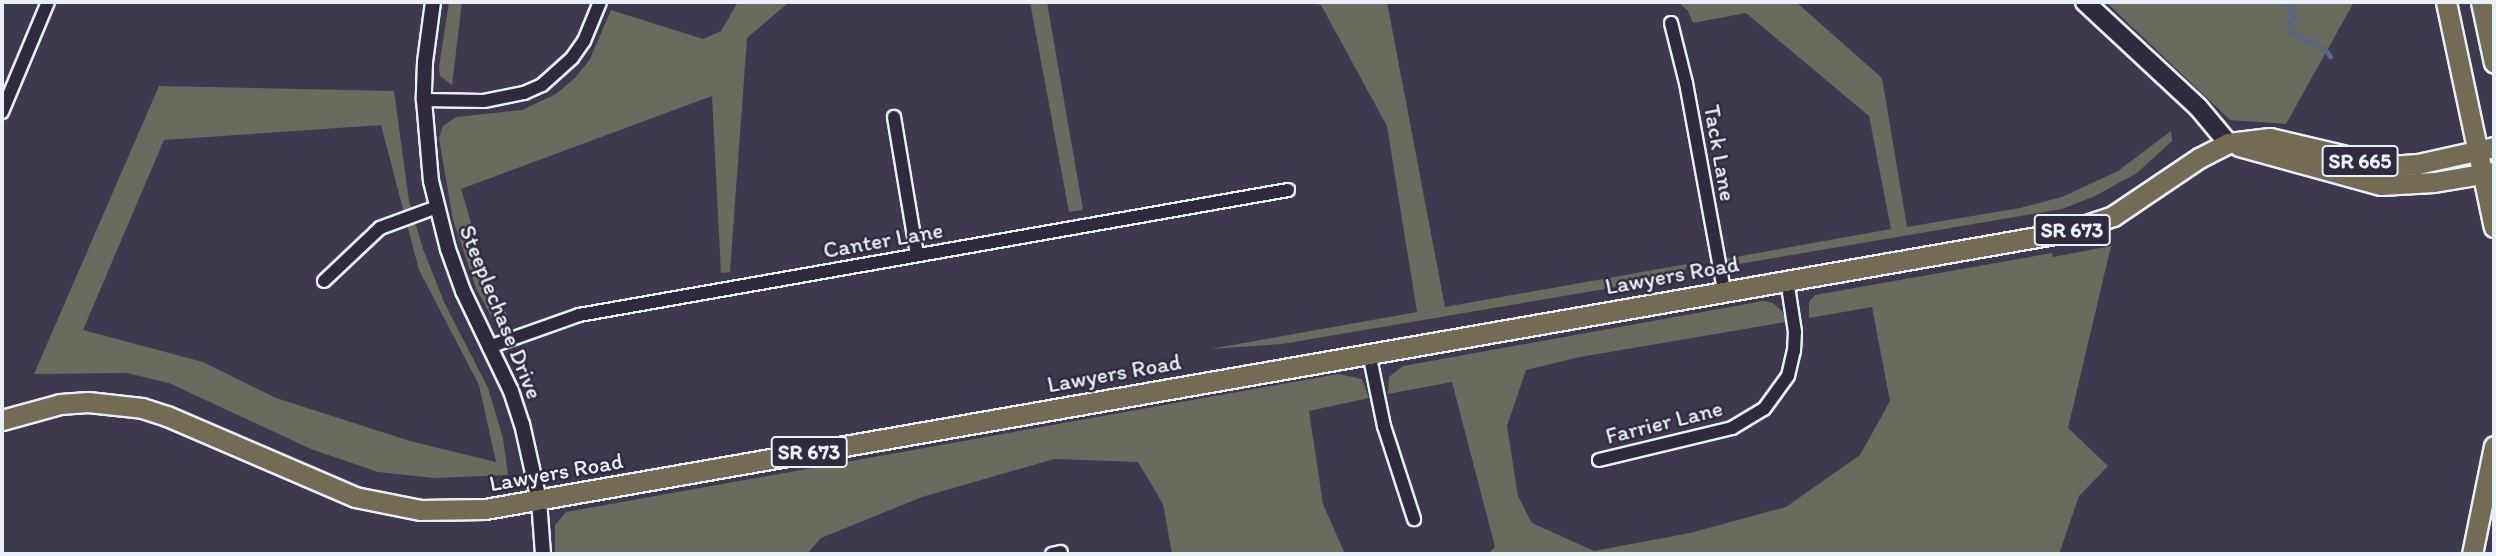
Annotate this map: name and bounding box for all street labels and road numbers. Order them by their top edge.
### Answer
street label: Tack Lane [1698,102,1742,204]
road number: SR 665 [2322,144,2398,178]
road number: SR 673 [2034,212,2110,247]
street label: Canter Lane [821,216,945,264]
street label: Steeplechase Drive [454,221,548,403]
street label: Lawyers Road [1603,250,1741,300]
street label: Lawyers Road [1045,348,1183,398]
street label: Farrier Lane [1603,394,1725,450]
road number: SR 673 [770,434,848,470]
street label: Lawyers Road [487,447,625,497]

